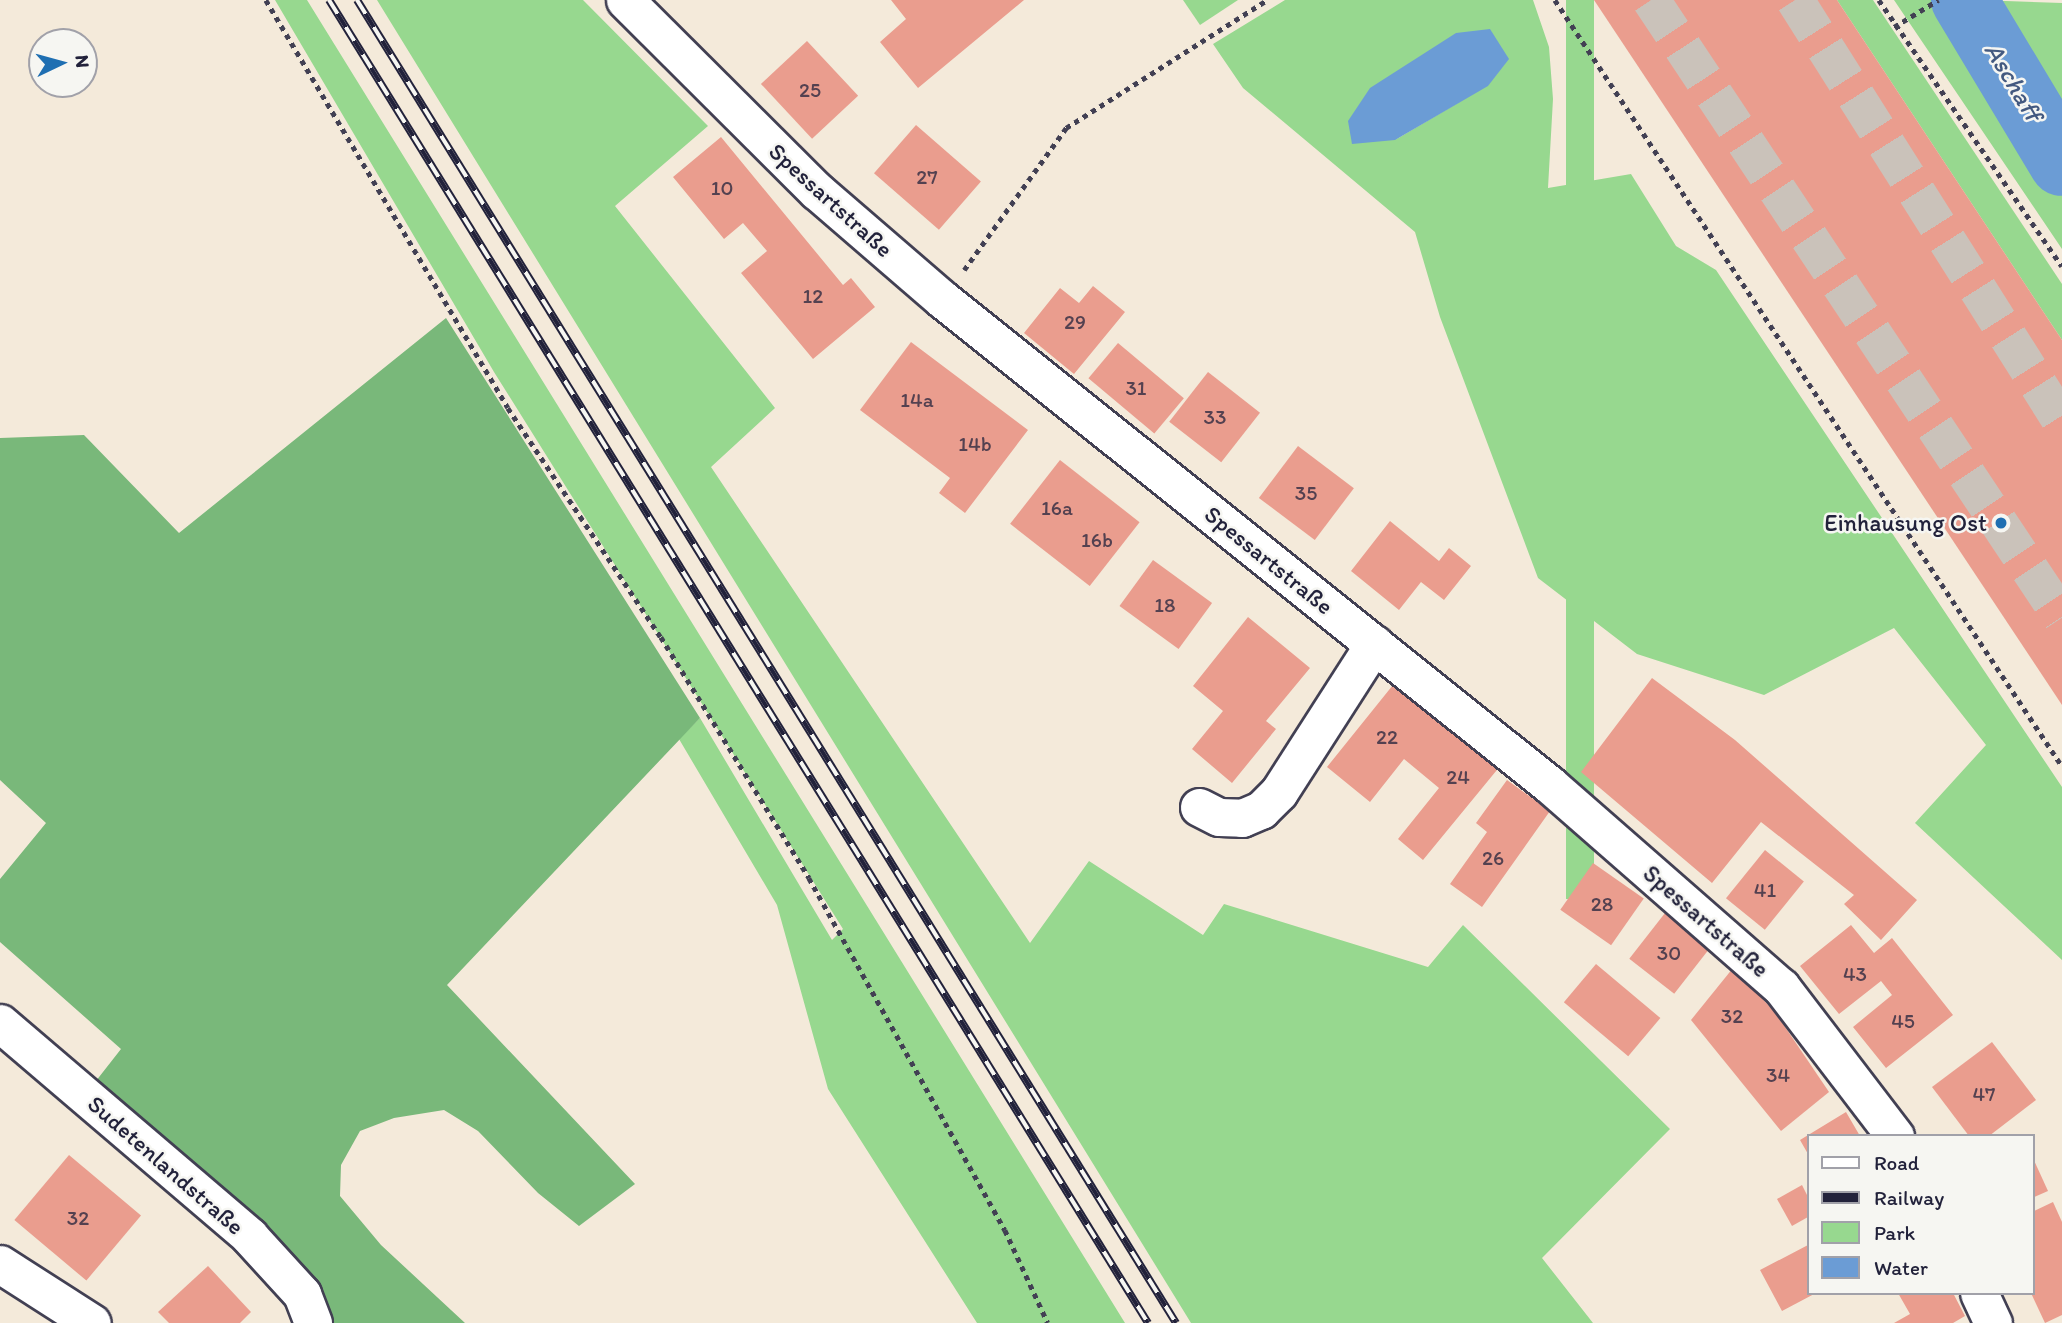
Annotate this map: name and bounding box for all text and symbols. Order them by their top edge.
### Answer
north arrow [28,28,98,98]
water label: Aschaff [1977,37,2049,127]
text: N [70,54,94,69]
house number: 25 [799,77,821,103]
street label: Spessartstraße [763,137,899,263]
house number: 27 [916,164,938,190]
house number: 10 [711,175,733,201]
house number: 12 [803,283,823,309]
house number: 29 [1064,309,1086,335]
house number: 31 [1125,375,1147,401]
house number: 14a [900,387,934,413]
house number: 33 [1204,404,1226,430]
house number: 14b [958,431,992,457]
house number: 35 [1295,480,1317,506]
house number: 16a [1041,495,1073,521]
street label: Spessartstraße [1199,499,1339,621]
place label: Einhausung Ost [1824,509,1987,537]
marker: Einhausung Ost [1993,515,2009,531]
house number: 16b [1081,527,1113,553]
house number: 18 [1154,592,1176,618]
house number: 22 [1376,724,1398,750]
house number: 24 [1446,764,1470,790]
house number: 26 [1482,845,1504,871]
street label: Spessartstraße [1637,859,1775,983]
house number: 41 [1754,877,1776,903]
house number: 28 [1591,891,1613,917]
house number: 30 [1657,940,1681,966]
house number: 43 [1843,961,1867,987]
house number: 32 [1721,1003,1743,1029]
house number: 45 [1891,1008,1915,1034]
house number: 34 [1766,1062,1790,1088]
house number: 47 [1972,1081,1996,1107]
street label: Sudetenlandstraße [82,1089,250,1241]
legend [1806,1134,2034,1295]
text: Road [1874,1150,1919,1175]
text: Railway [1874,1185,1944,1210]
house number: 32 [67,1205,89,1231]
text: Park [1874,1220,1915,1245]
text: Water [1874,1255,1928,1280]

